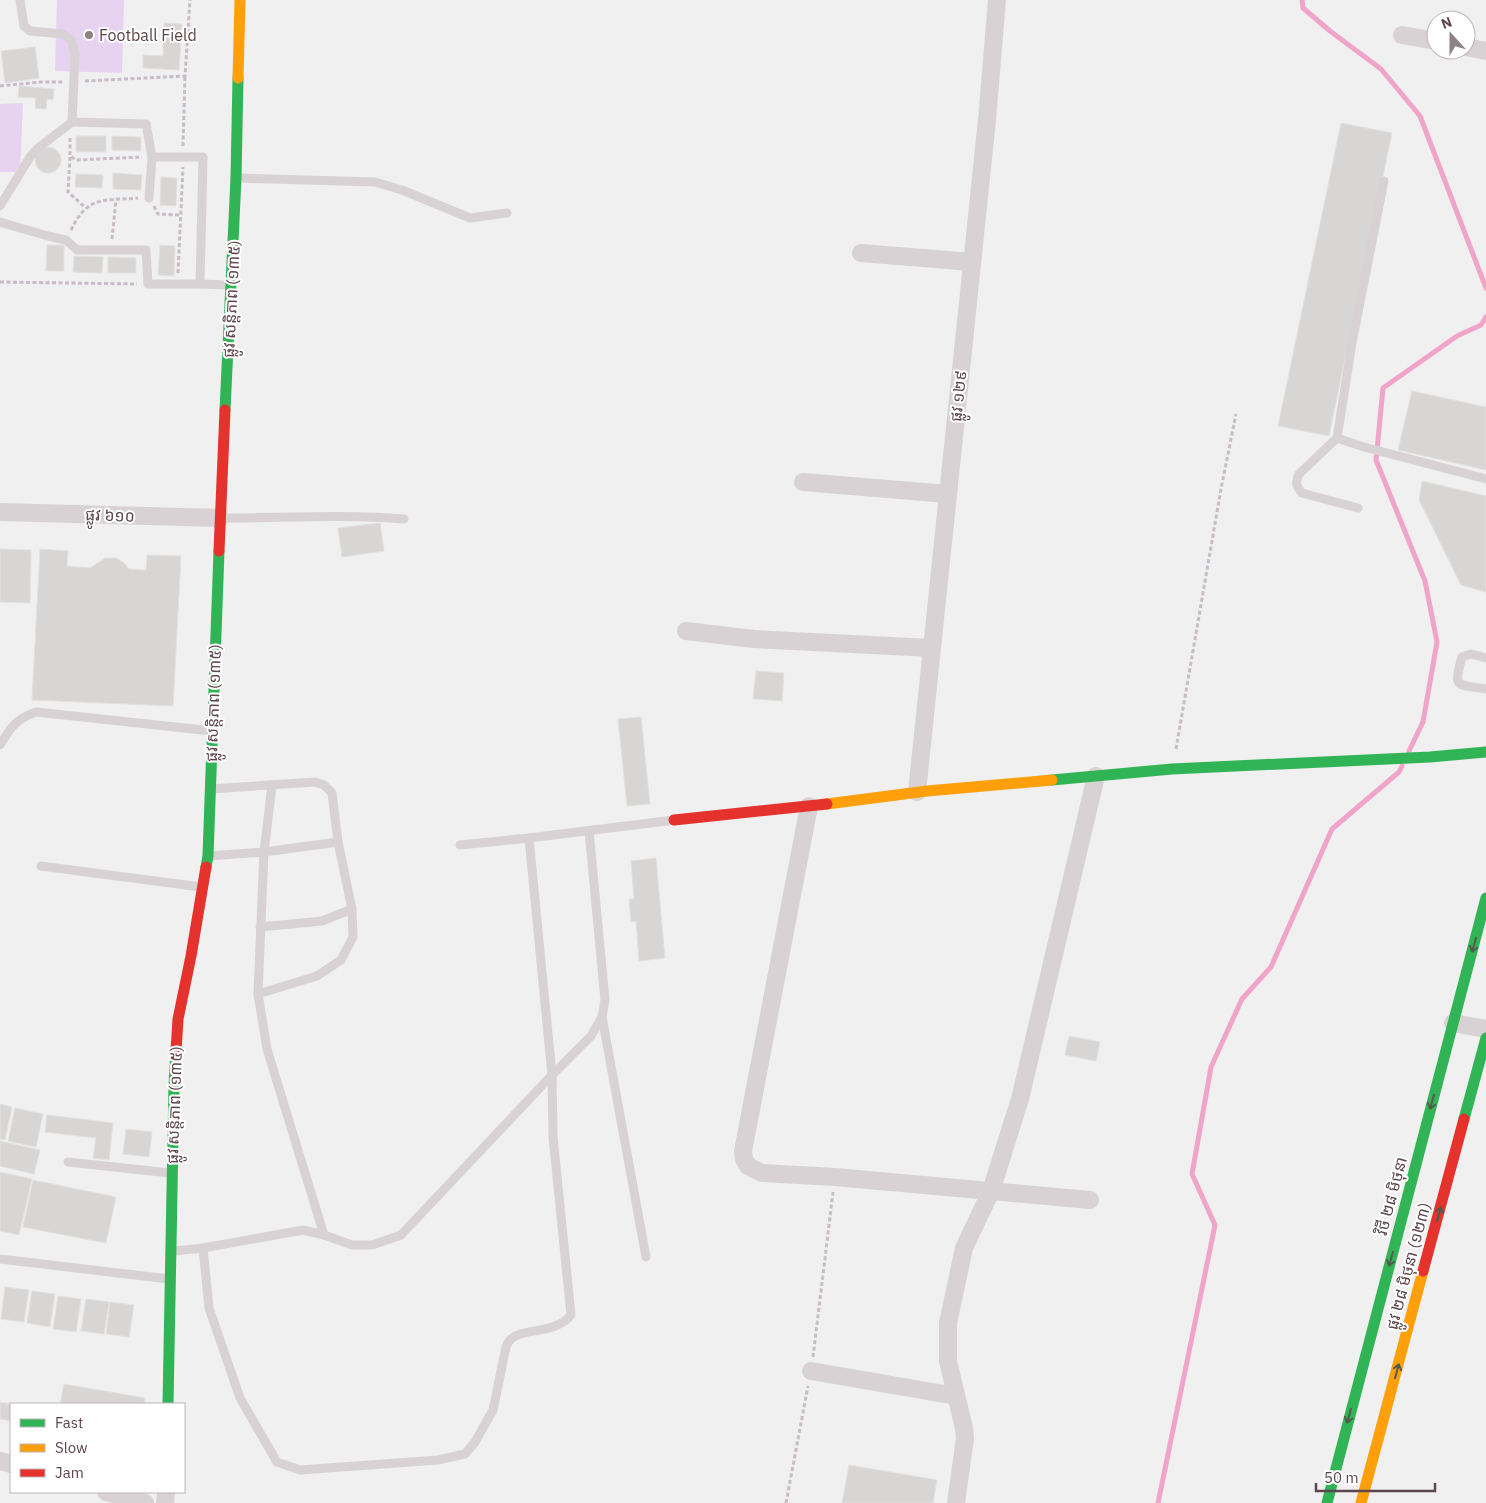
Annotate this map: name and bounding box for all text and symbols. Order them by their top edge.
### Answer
north arrow [1426,10,1476,60]
text: N [1438,13,1454,33]
place label: Football Field [99,25,197,45]
marker: Football Field [83,29,95,41]
street label: ផ្លូវ សន្តិភាព (១៣៥) [218,240,249,359]
street label: ផ្លូវ ១២៩ [945,369,975,423]
street label: ផ្លូវ ៦១០ [85,504,135,531]
street label: ផ្លូវ សន្តិភាព (១៣៥) [201,644,230,762]
one-way arrow [1468,936,1478,952]
street label: ផ្លូវ សន្តិភាព (១៣៥) [162,1046,191,1164]
one-way arrow [1427,1094,1436,1110]
street label: វិថី ២៨ មិថុនា [1370,1155,1412,1238]
street label: ផ្លូវ ២៨ មិថុនា (១២៣) [1381,1200,1439,1333]
one-way arrow [1434,1207,1444,1223]
one-way arrow [1386,1251,1395,1267]
one-way arrow [1392,1364,1402,1380]
legend [10,1403,185,1493]
one-way arrow [1344,1408,1354,1424]
text: Fast [55,1413,83,1432]
text: Slow [55,1438,88,1457]
scale bar [1316,1460,1435,1492]
text: Jam [55,1463,84,1482]
text: 50 m [1324,1468,1359,1487]

